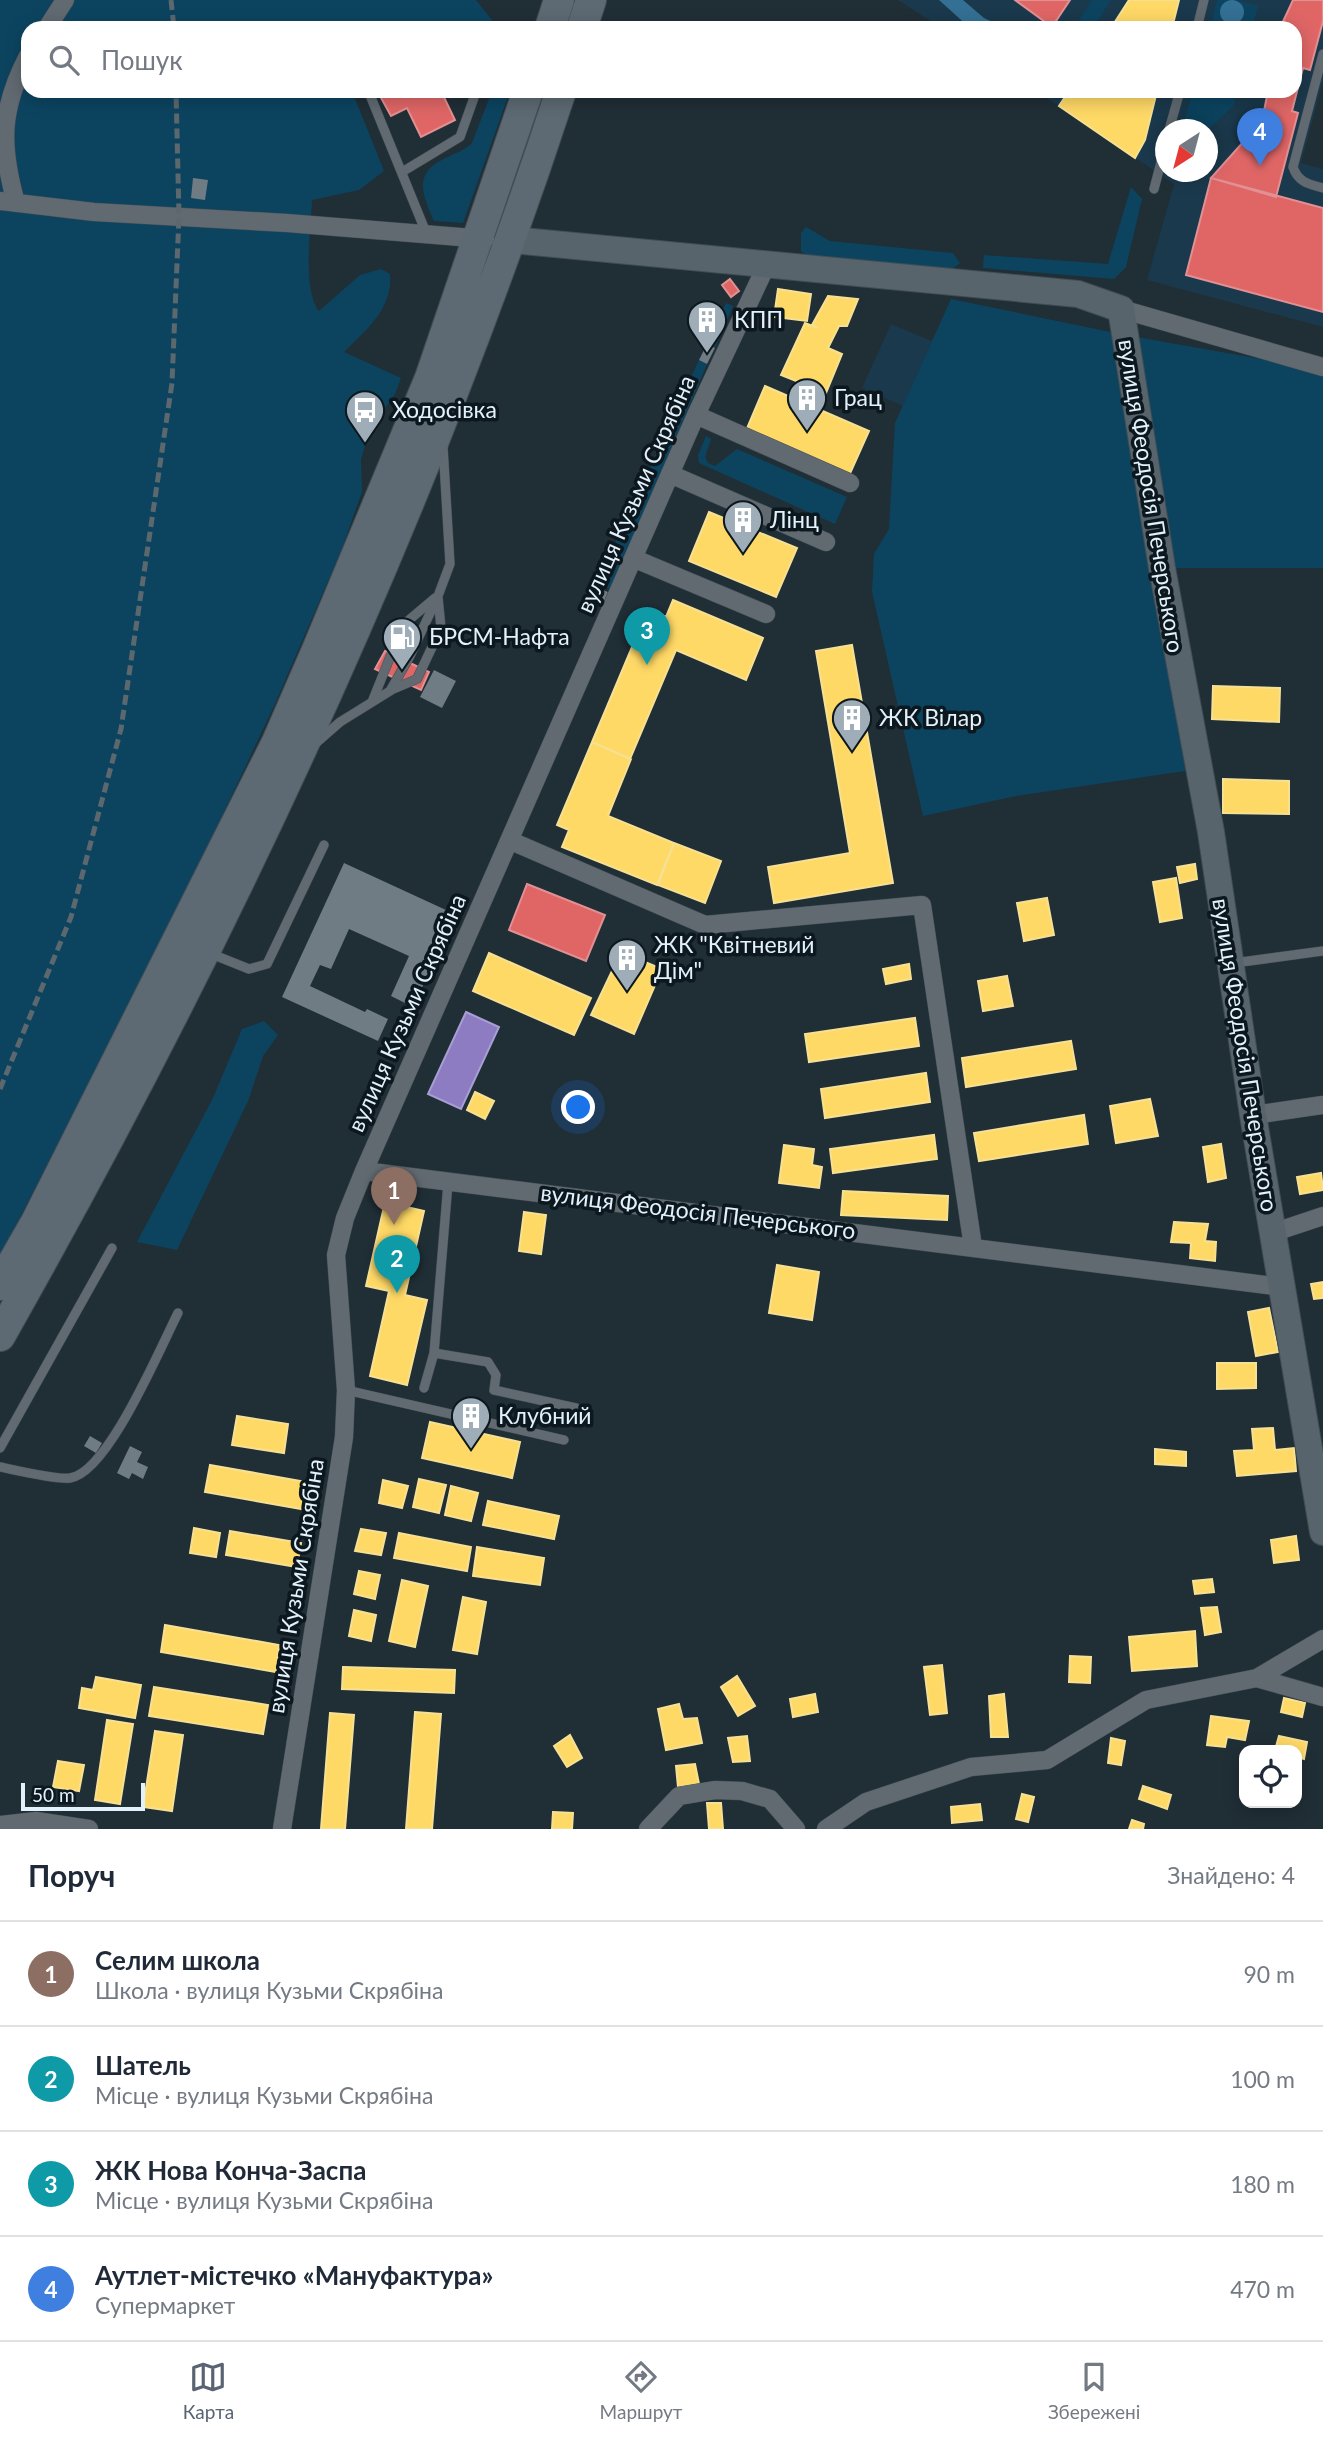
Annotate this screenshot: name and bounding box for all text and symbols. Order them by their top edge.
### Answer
search box [21,21,1302,98]
icon: search [45,41,83,79]
text: Пошук [101,44,183,76]
pin: 4 [1237,108,1283,166]
north arrow [1155,119,1218,182]
building icon: КПП [686,299,728,354]
place label: КПП [734,305,783,333]
street label: вулиця Феодосія Печерського [1113,337,1191,655]
street label: вулиця Кузьми Скрябіна [570,370,700,617]
building icon: Грац [786,377,828,432]
place label: Грац [834,383,882,411]
bus stop icon: Ходосівка [344,389,386,444]
place label: Ходосівка [392,395,497,423]
building icon: Лінц [722,499,764,554]
place label: Лінц [769,505,819,533]
pin: 3 [624,607,670,665]
fuel station icon: БРСМ-Нафта [381,616,423,671]
place label: БРСМ-Нафта [429,622,570,650]
building icon: ЖК Вілар [831,697,873,752]
place label: ЖК Вілар [879,703,982,731]
street label: вулиця Кузьми Скрябіна [341,889,471,1136]
street label: вулиця Феодосія Печерського [1207,896,1285,1214]
place label: ЖК "Квітневий Дім" [654,930,815,984]
building icon: ЖК "Квітневий Дім" [606,937,648,992]
your location [561,1090,595,1124]
pin: 1 [371,1167,417,1225]
street label: вулиця Феодосія Печерського [539,1178,857,1244]
pin: 2 [374,1235,420,1293]
building icon: Клубний [450,1395,492,1450]
place label: Клубний [498,1401,592,1429]
street label: вулиця Кузьми Скрябіна [261,1457,329,1715]
map controls [1239,1745,1302,1808]
button: locate [1239,1745,1302,1808]
scale bar [21,1780,145,1812]
text: 50 m [32,1783,75,1806]
text: Поруч [28,1857,115,1893]
text: Знайдено: 4 [1167,1861,1295,1889]
text: Селим школа [95,1944,260,1976]
text: 1 [44,1960,58,1988]
text: 90 m [1244,1960,1295,1988]
text: Школа · вулиця Кузьми Скрябіна [95,1976,443,2004]
text: Шатель [95,2049,191,2081]
text: 2 [44,2065,58,2093]
text: 100 m [1230,2065,1295,2093]
text: Місце · вулиця Кузьми Скрябіна [95,2081,433,2109]
text: ЖК Нова Конча-Заспа [95,2154,366,2186]
text: 3 [44,2170,58,2198]
text: 180 m [1230,2170,1295,2198]
text: Місце · вулиця Кузьми Скрябіна [95,2186,433,2214]
text: Аутлет-містечко «Мануфактура» [95,2259,493,2291]
text: 4 [44,2275,58,2303]
text: 470 m [1230,2275,1295,2303]
text: Супермаркет [95,2291,235,2319]
tab: Карта [183,2358,234,2423]
tab: Маршрут [600,2358,682,2423]
tab: Збережені [1048,2358,1140,2423]

